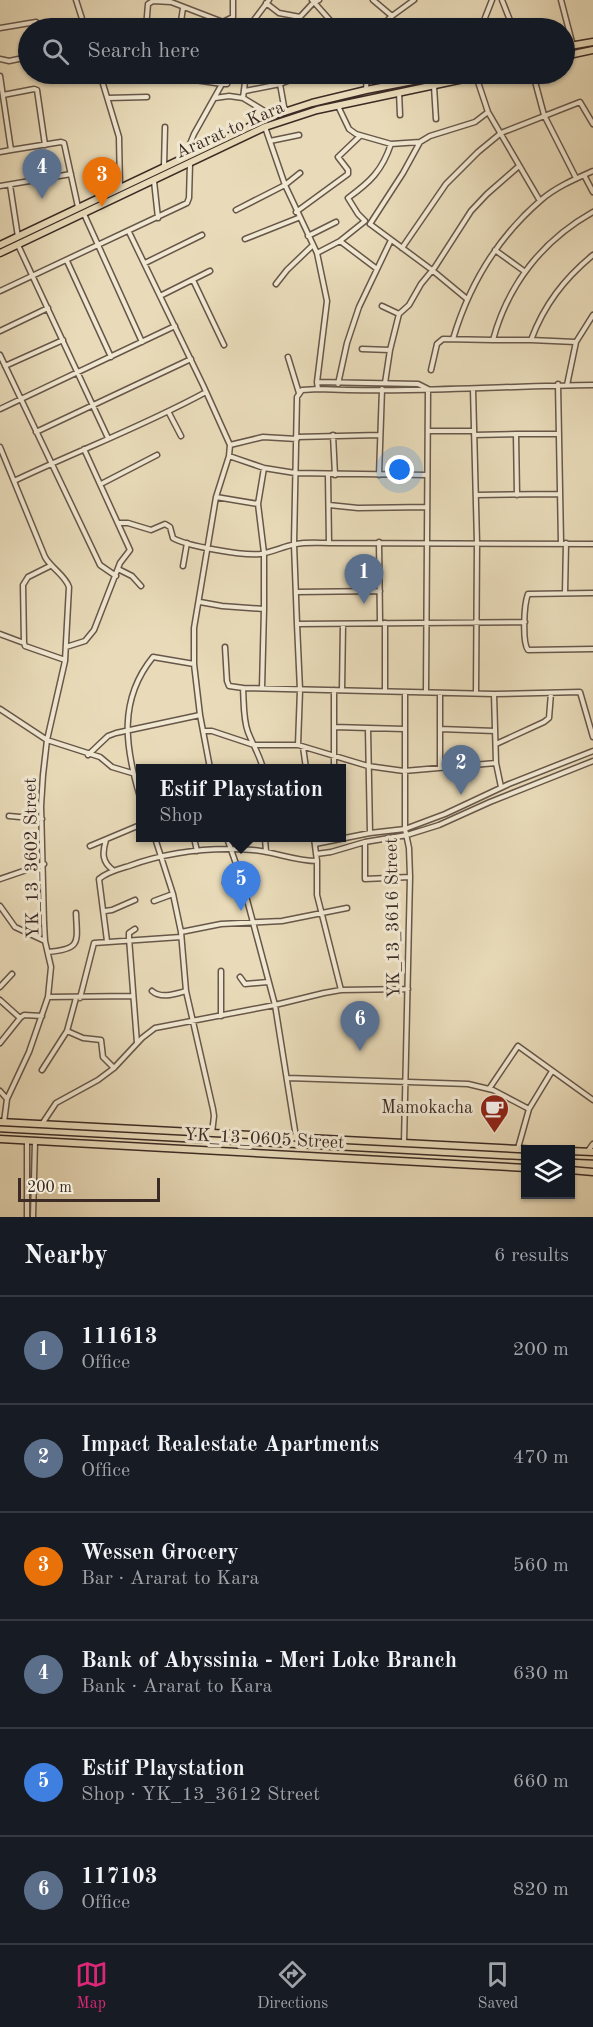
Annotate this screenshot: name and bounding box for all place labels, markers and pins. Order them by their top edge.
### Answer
pin: 4 [22,150,62,199]
pin: 3 [82,158,122,207]
pin: 1 [344,554,384,604]
pin: 2 [442,746,480,795]
pin: 5 [222,862,260,911]
pin: 6 [340,1002,380,1051]
cafe icon: Mamokacha [478,1092,510,1134]
place label: Mamokacha [381,1099,473,1117]

